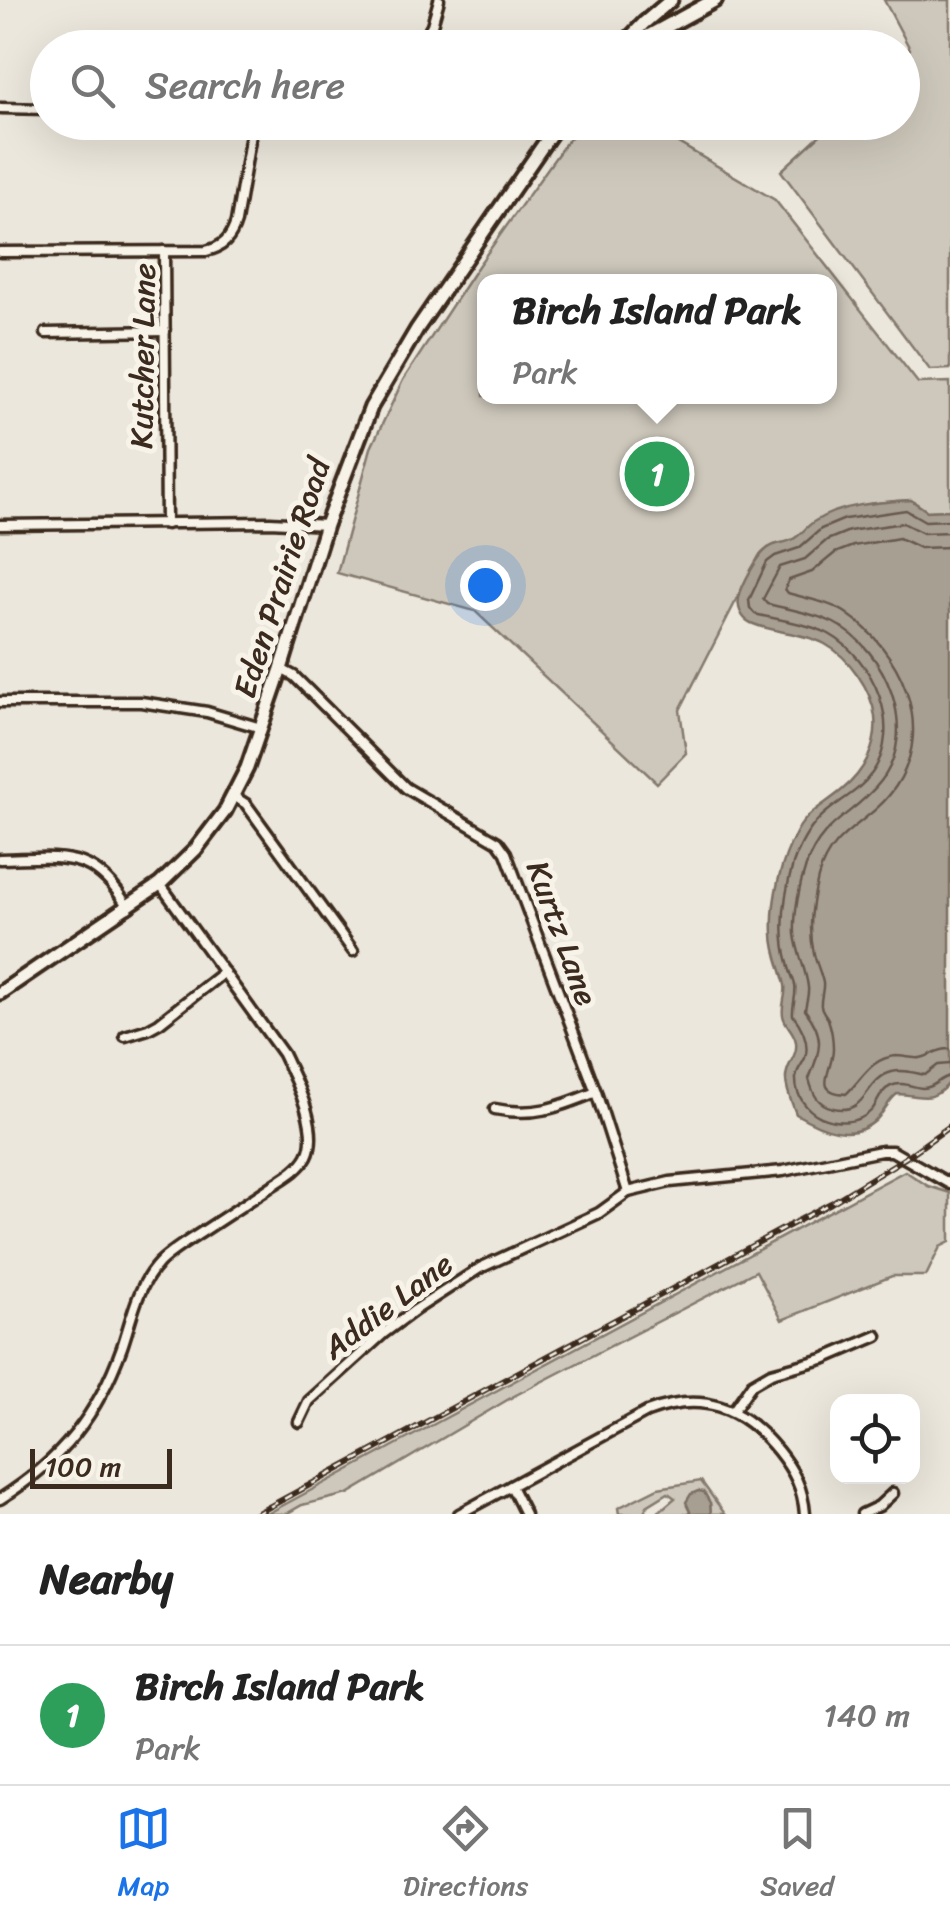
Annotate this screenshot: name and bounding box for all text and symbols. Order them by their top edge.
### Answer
search box [30,30,920,140]
text: Search here [145,52,345,119]
icon: search [65,58,120,113]
street label: Kutcher Lane [113,263,173,449]
popup [477,274,837,404]
text: Birch Island Park [512,277,802,344]
text: Park [512,344,578,401]
pin: 1 [624,436,690,512]
street label: Eden Prairie Road [216,449,348,705]
your location [460,560,511,611]
street label: Kurtz Lane [509,852,615,1014]
street label: Addie Lane [309,1237,466,1375]
map controls [830,1394,920,1484]
button: locate [830,1394,920,1484]
text: 100 m [45,1442,121,1491]
scale bar [30,1444,172,1488]
text: Nearby [40,1542,173,1616]
text: Birch Island Park [135,1653,425,1720]
text: 1 [66,1687,79,1744]
text: 140 m [823,1687,910,1744]
text: Park [135,1720,201,1777]
tab: Map [116,1801,171,1910]
tab: Directions [403,1801,528,1910]
tab: Saved [760,1801,834,1910]

